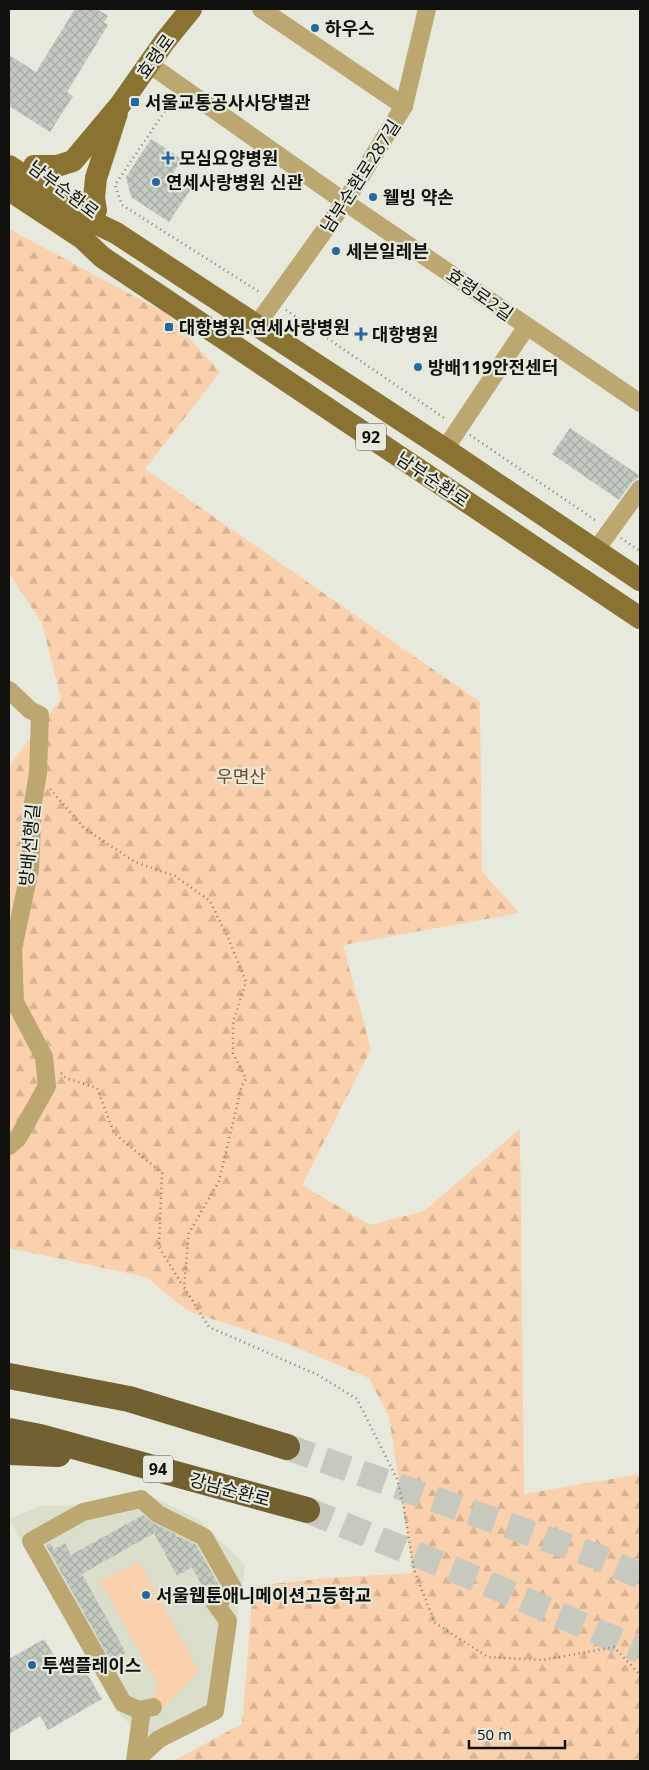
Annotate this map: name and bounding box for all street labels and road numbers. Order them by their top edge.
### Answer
street label: 효령로 [131,29,179,83]
street label: 남부순환로287길 [314,115,406,237]
street label: 남부순환로 [24,154,104,224]
street label: 효령로2길 [442,262,518,326]
road number: 92 [356,424,386,451]
street label: 남부순환로 [392,446,474,512]
street label: 방배선행길 [13,803,45,887]
road number: 94 [143,1456,173,1482]
street label: 강남순환로 [187,1467,273,1511]

